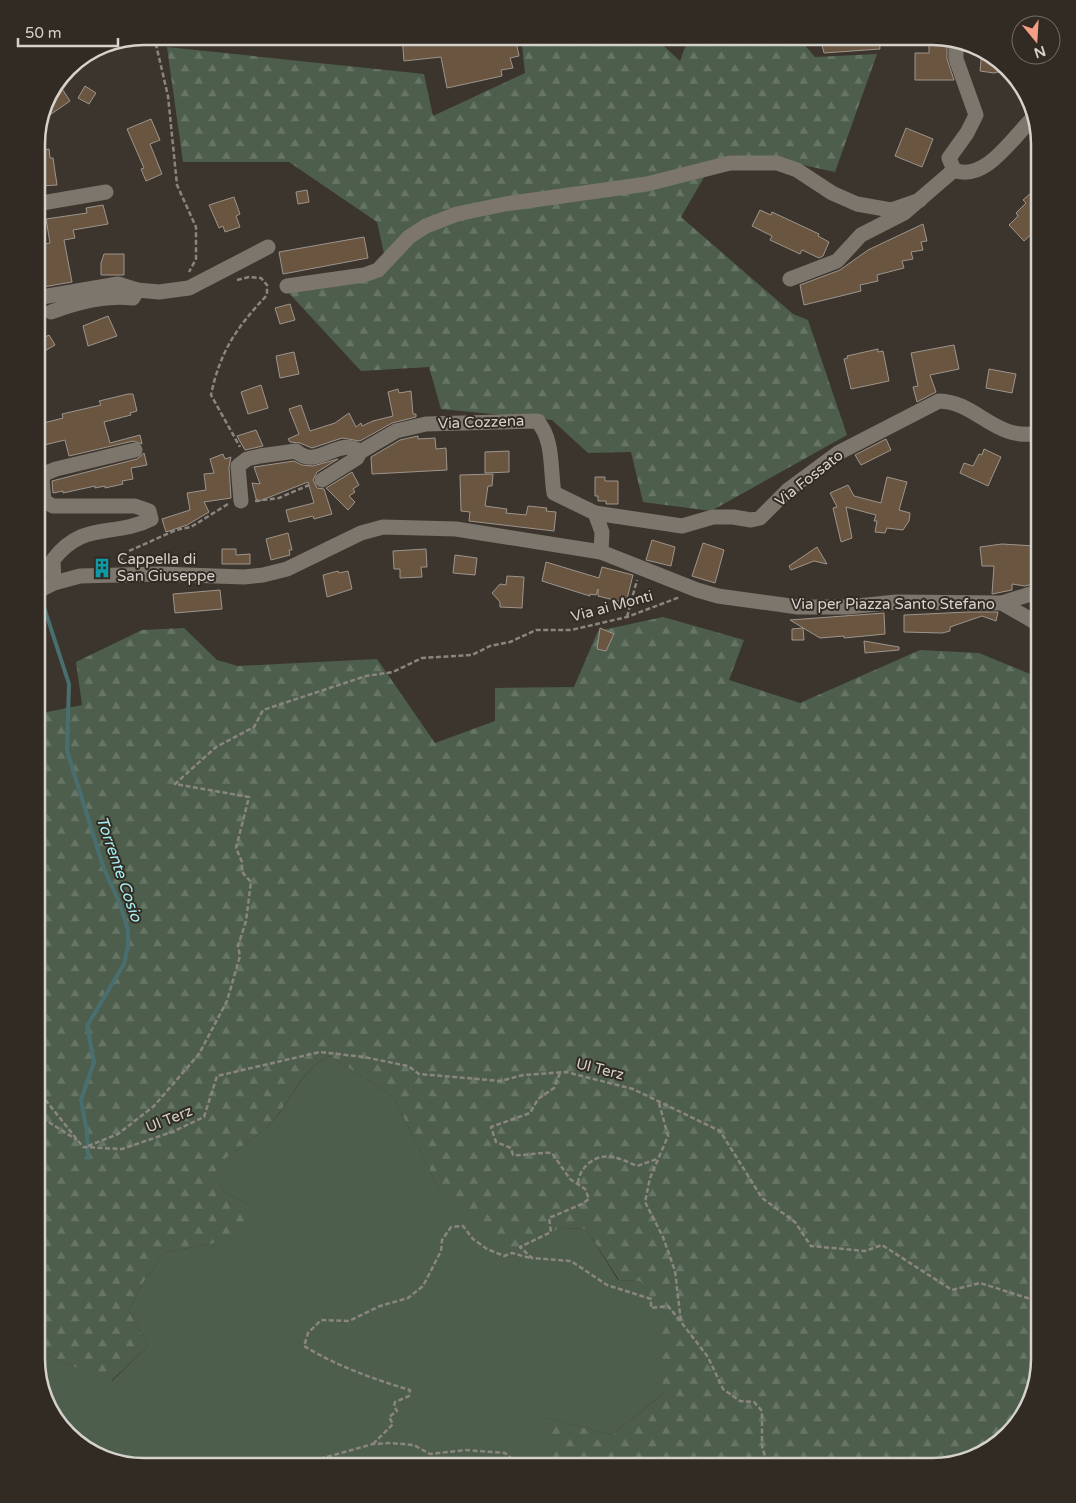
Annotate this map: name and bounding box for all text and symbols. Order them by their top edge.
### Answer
scale bar [18,15,118,47]
north arrow [1011,15,1061,65]
text: 50 m [25,24,62,42]
text: N [1032,42,1048,62]
street label: Via Cozzena [437,411,525,433]
street label: Via Fossato [771,446,847,510]
place label: Cappella di San Giuseppe [117,550,215,585]
building icon: Cappella di San Giuseppe [91,557,113,579]
street label: Via ai Monti [569,586,655,626]
street label: Via per Piazza Santo Stefano [791,595,995,613]
water label: Torrente Cosio [92,814,147,926]
street label: Ul Terz [574,1054,626,1084]
street label: Ul Terz [143,1102,195,1136]

